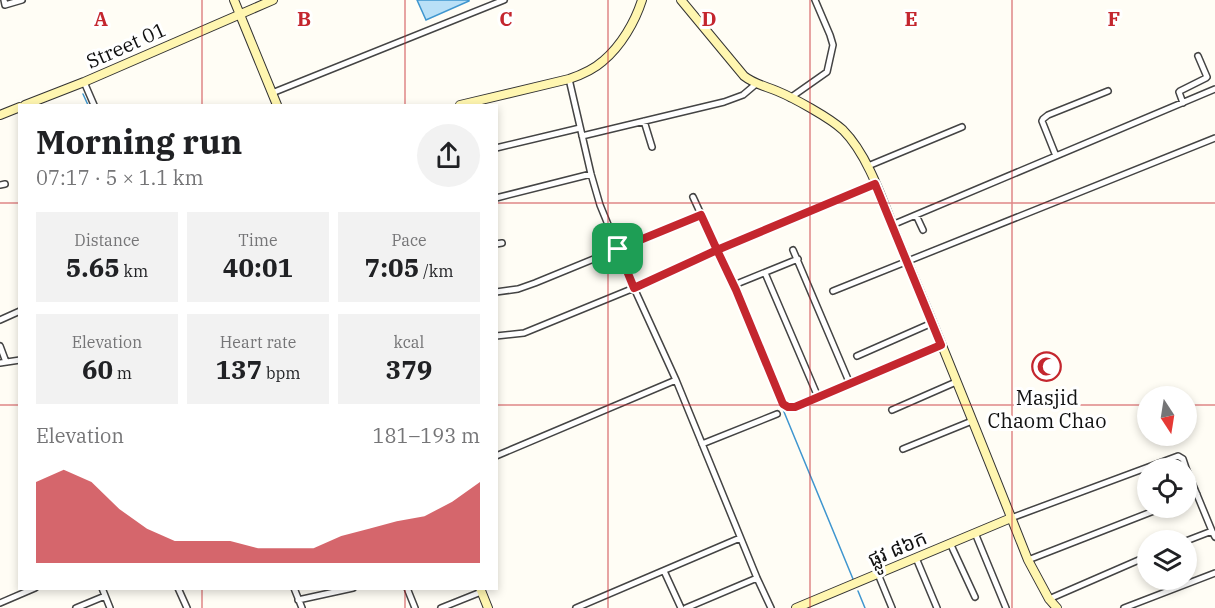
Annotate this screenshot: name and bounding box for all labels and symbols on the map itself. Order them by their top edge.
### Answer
text: A [94,5,108,32]
text: B [297,5,311,32]
text: C [499,5,513,32]
text: D [701,5,717,32]
text: E [904,5,918,32]
text: F [1108,5,1120,32]
street label: Street 01 [82,15,170,75]
pin [592,223,643,274]
mosque icon: Masjid Chaom Chao [1031,351,1063,383]
place label: Masjid Chaom Chao [987,384,1107,434]
north arrow [1137,386,1197,446]
street label: ផ្លូវ ៨៦ក [863,523,933,578]

